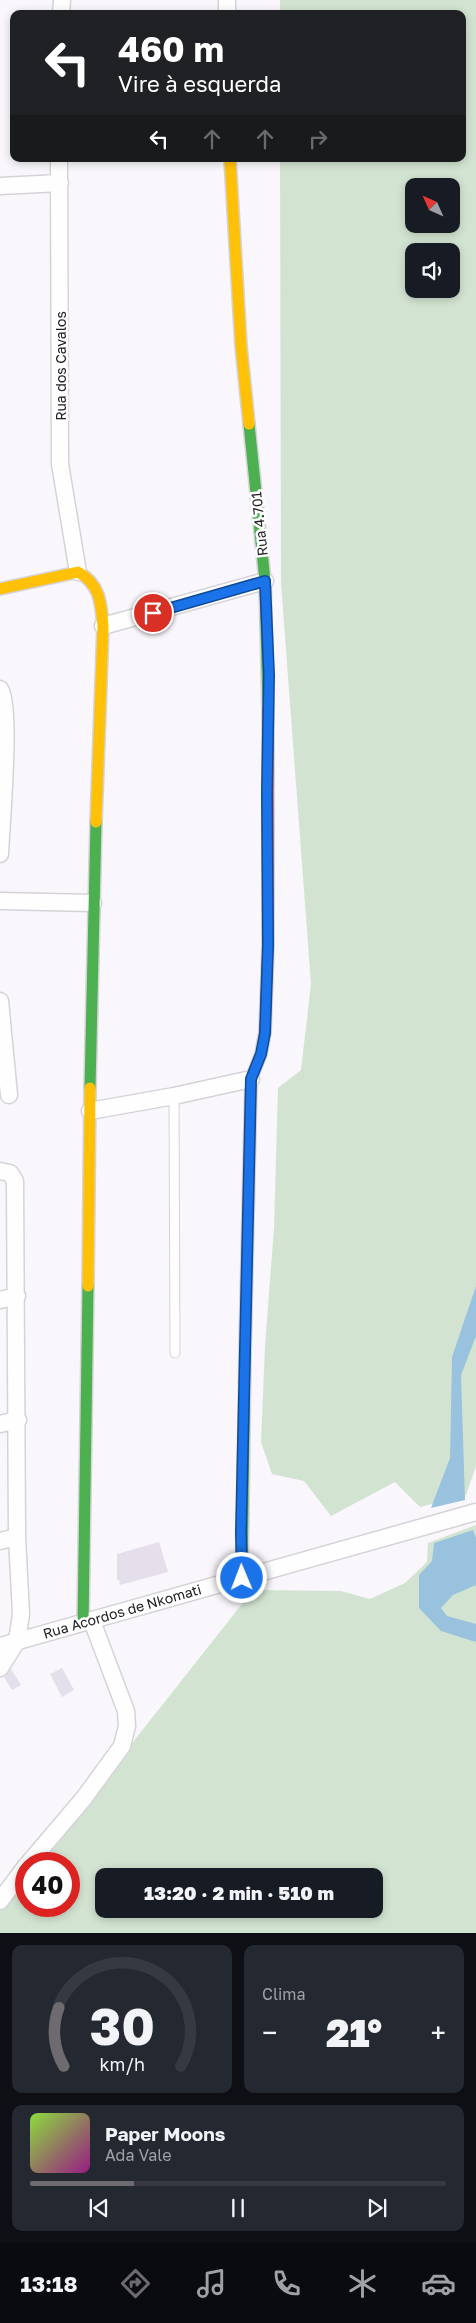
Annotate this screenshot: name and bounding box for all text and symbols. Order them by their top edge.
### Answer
text: 460 m [118,28,224,70]
icon: left [35,30,100,95]
text: Vire à esquerda [118,70,282,97]
icon: left [145,125,173,153]
icon: ahead [198,125,226,153]
icon: ahead [251,125,279,153]
icon: right [304,125,332,153]
north arrow [405,178,460,232]
map controls [405,178,460,298]
button: sound [405,243,460,298]
street label: Rua dos Cavalos [52,311,69,421]
street label: Rua 4.701 [247,491,271,557]
pin [132,592,174,634]
icon: arrive [139,599,167,627]
position arrow [215,1551,267,1603]
street label: Rua Acordos de Nkomati [41,1580,203,1642]
speed limit sign: 40 [15,1852,80,1917]
text: 13:20 · 2 min · 510 m [144,1881,334,1904]
text: Clima [262,1984,306,2004]
text: 30 [89,1994,155,2056]
text: 21° [326,2010,382,2055]
text: − [262,2016,277,2049]
text: + [431,2016,446,2049]
text: km/h [99,2053,145,2075]
text: Paper Moons [105,2122,225,2145]
text: Ada Vale [105,2145,171,2165]
icon: previous [85,2194,113,2222]
icon: pause [224,2194,252,2222]
icon: next [363,2194,391,2222]
icon: directions [118,2266,153,2301]
icon: music [194,2266,229,2301]
icon: phone [269,2266,304,2301]
icon: climate [345,2266,380,2301]
icon: car [421,2266,456,2301]
text: 13:18 [20,2270,78,2297]

